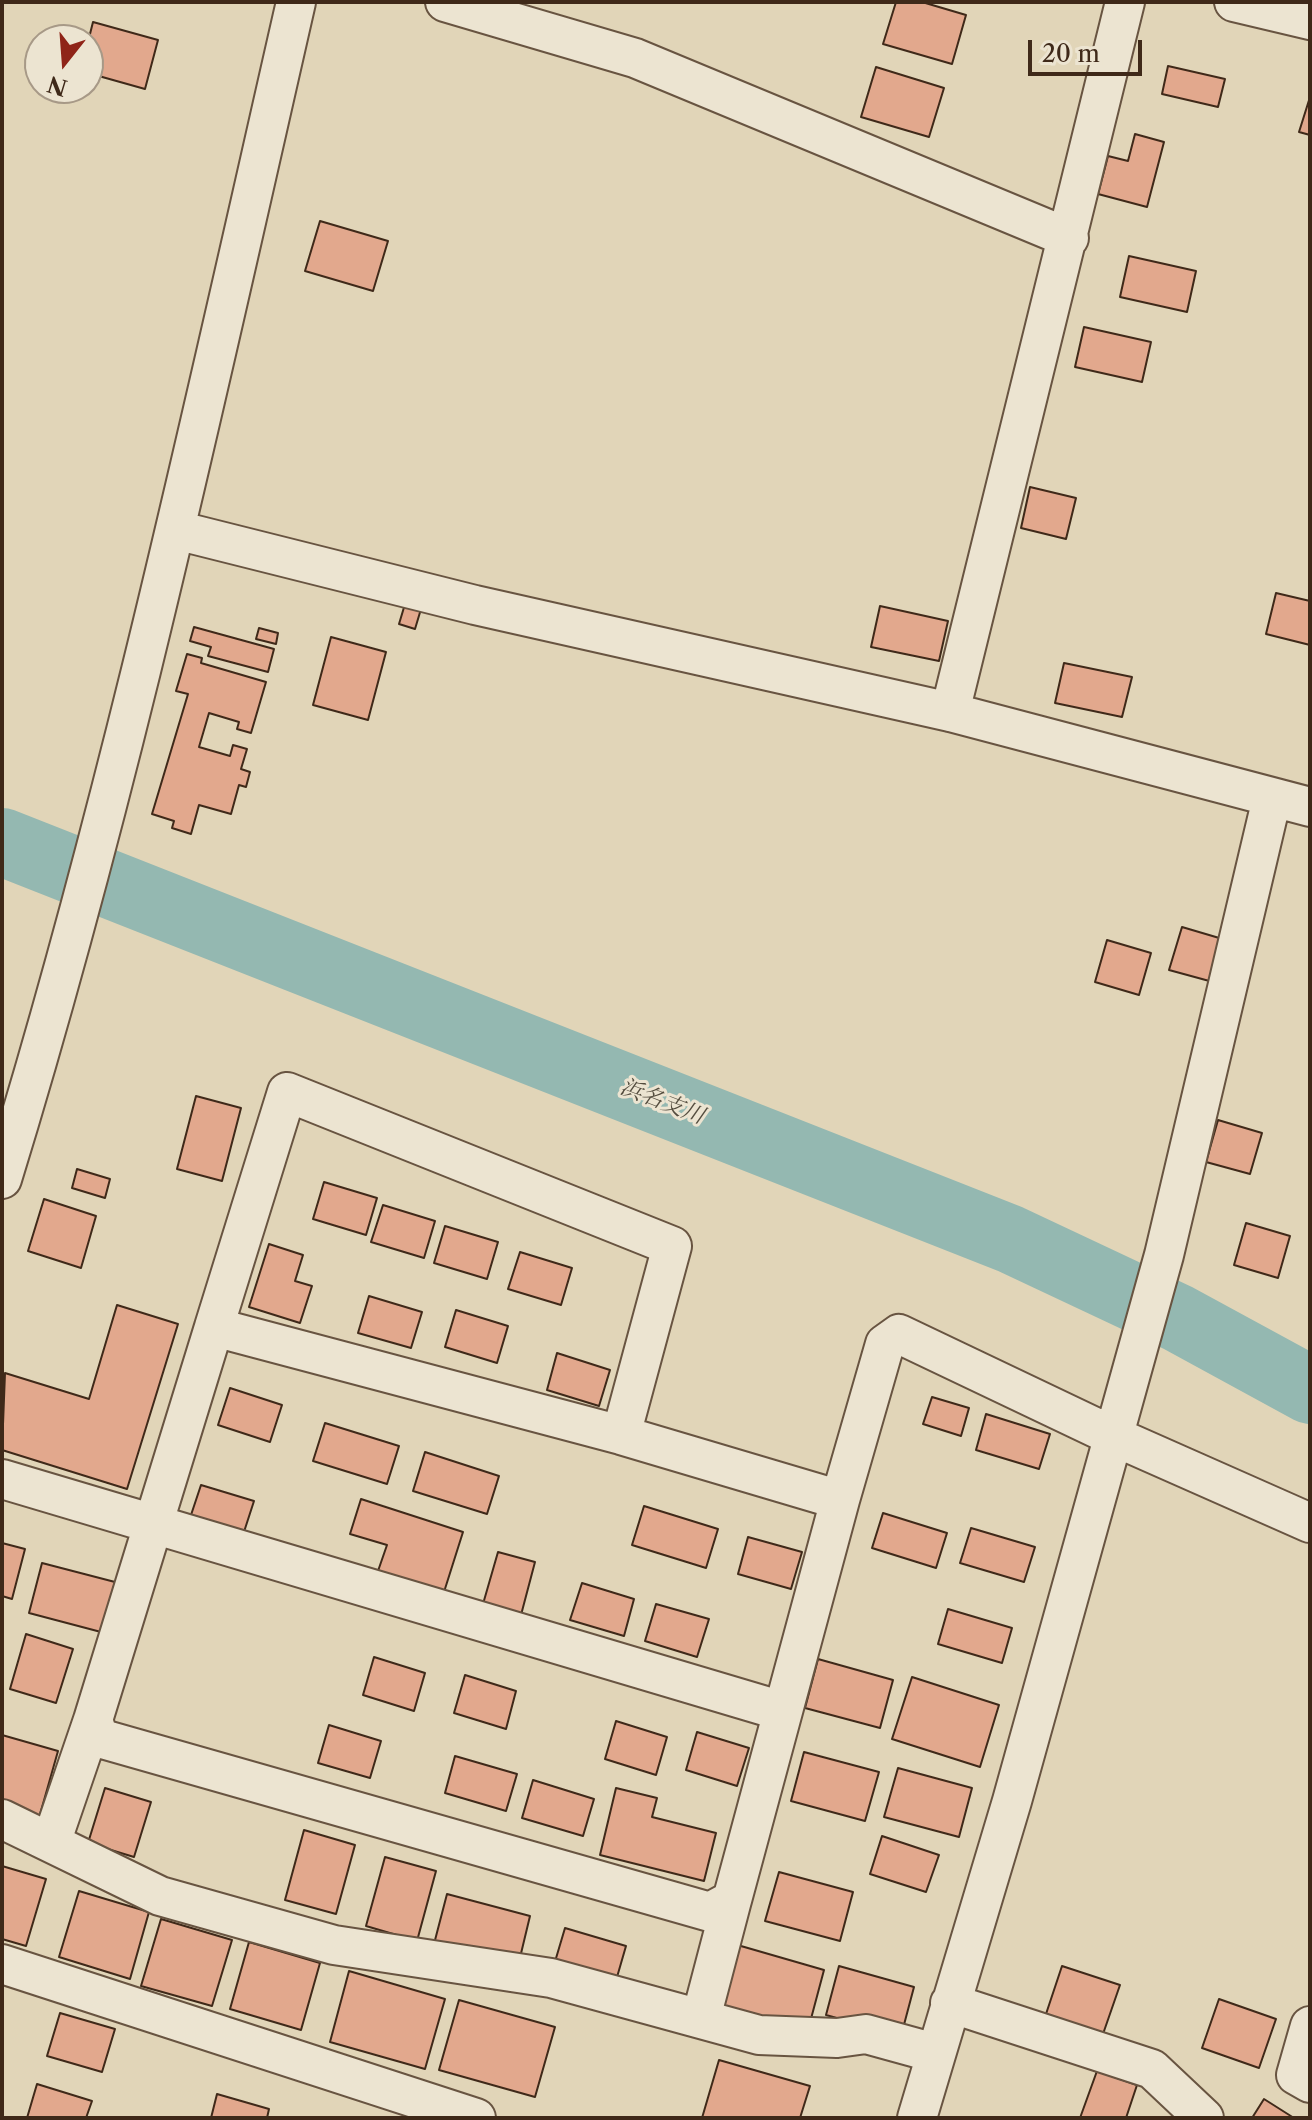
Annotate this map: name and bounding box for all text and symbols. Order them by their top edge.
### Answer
north arrow [24,24,104,104]
scale bar [1032,24,1146,74]
text: 20 m [1042,39,1100,68]
text: N [44,70,71,101]
water label: 浜名支川 [616,1074,708,1130]

